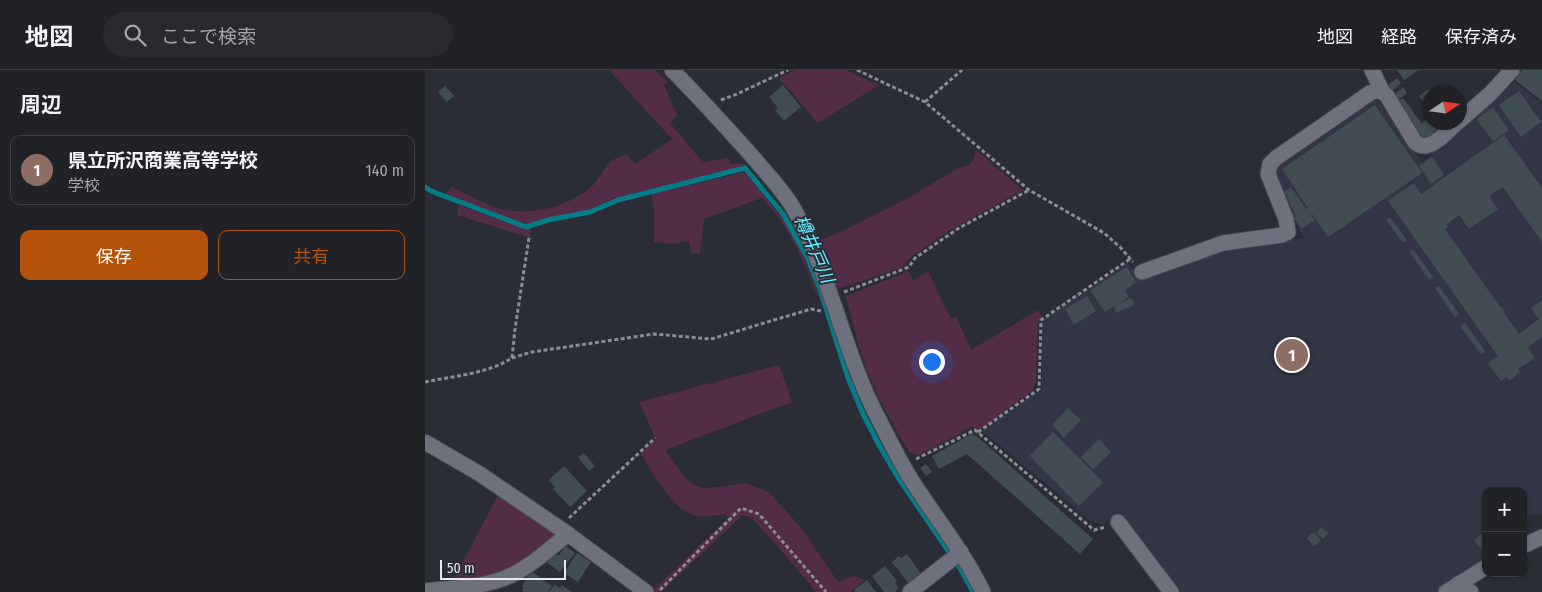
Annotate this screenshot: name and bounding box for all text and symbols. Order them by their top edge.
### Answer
search box [103,12,453,57]
icon: search [121,21,149,49]
text: 地図 [25,23,73,51]
text: ここで検索 [161,25,256,48]
text: 地図 [1317,26,1353,48]
text: 経路 [1381,26,1417,48]
text: 保存済み [1445,26,1517,48]
north arrow [1422,85,1467,130]
text: 周辺 [20,92,62,118]
text: 県立所沢商業高等学校 [68,149,258,172]
text: 1 [34,161,40,180]
text: 140 m [366,161,404,180]
text: 学校 [68,176,100,195]
water label: 樽井戸川 [789,212,840,288]
button: 保存 [20,230,208,280]
button: 共有 [218,230,405,280]
pin: 1 [1276,336,1308,374]
your location [919,349,945,375]
map controls [1482,487,1527,577]
button: + [1482,487,1527,532]
button: − [1482,532,1527,577]
scale bar [440,557,566,580]
text: 50 m [447,560,475,577]

